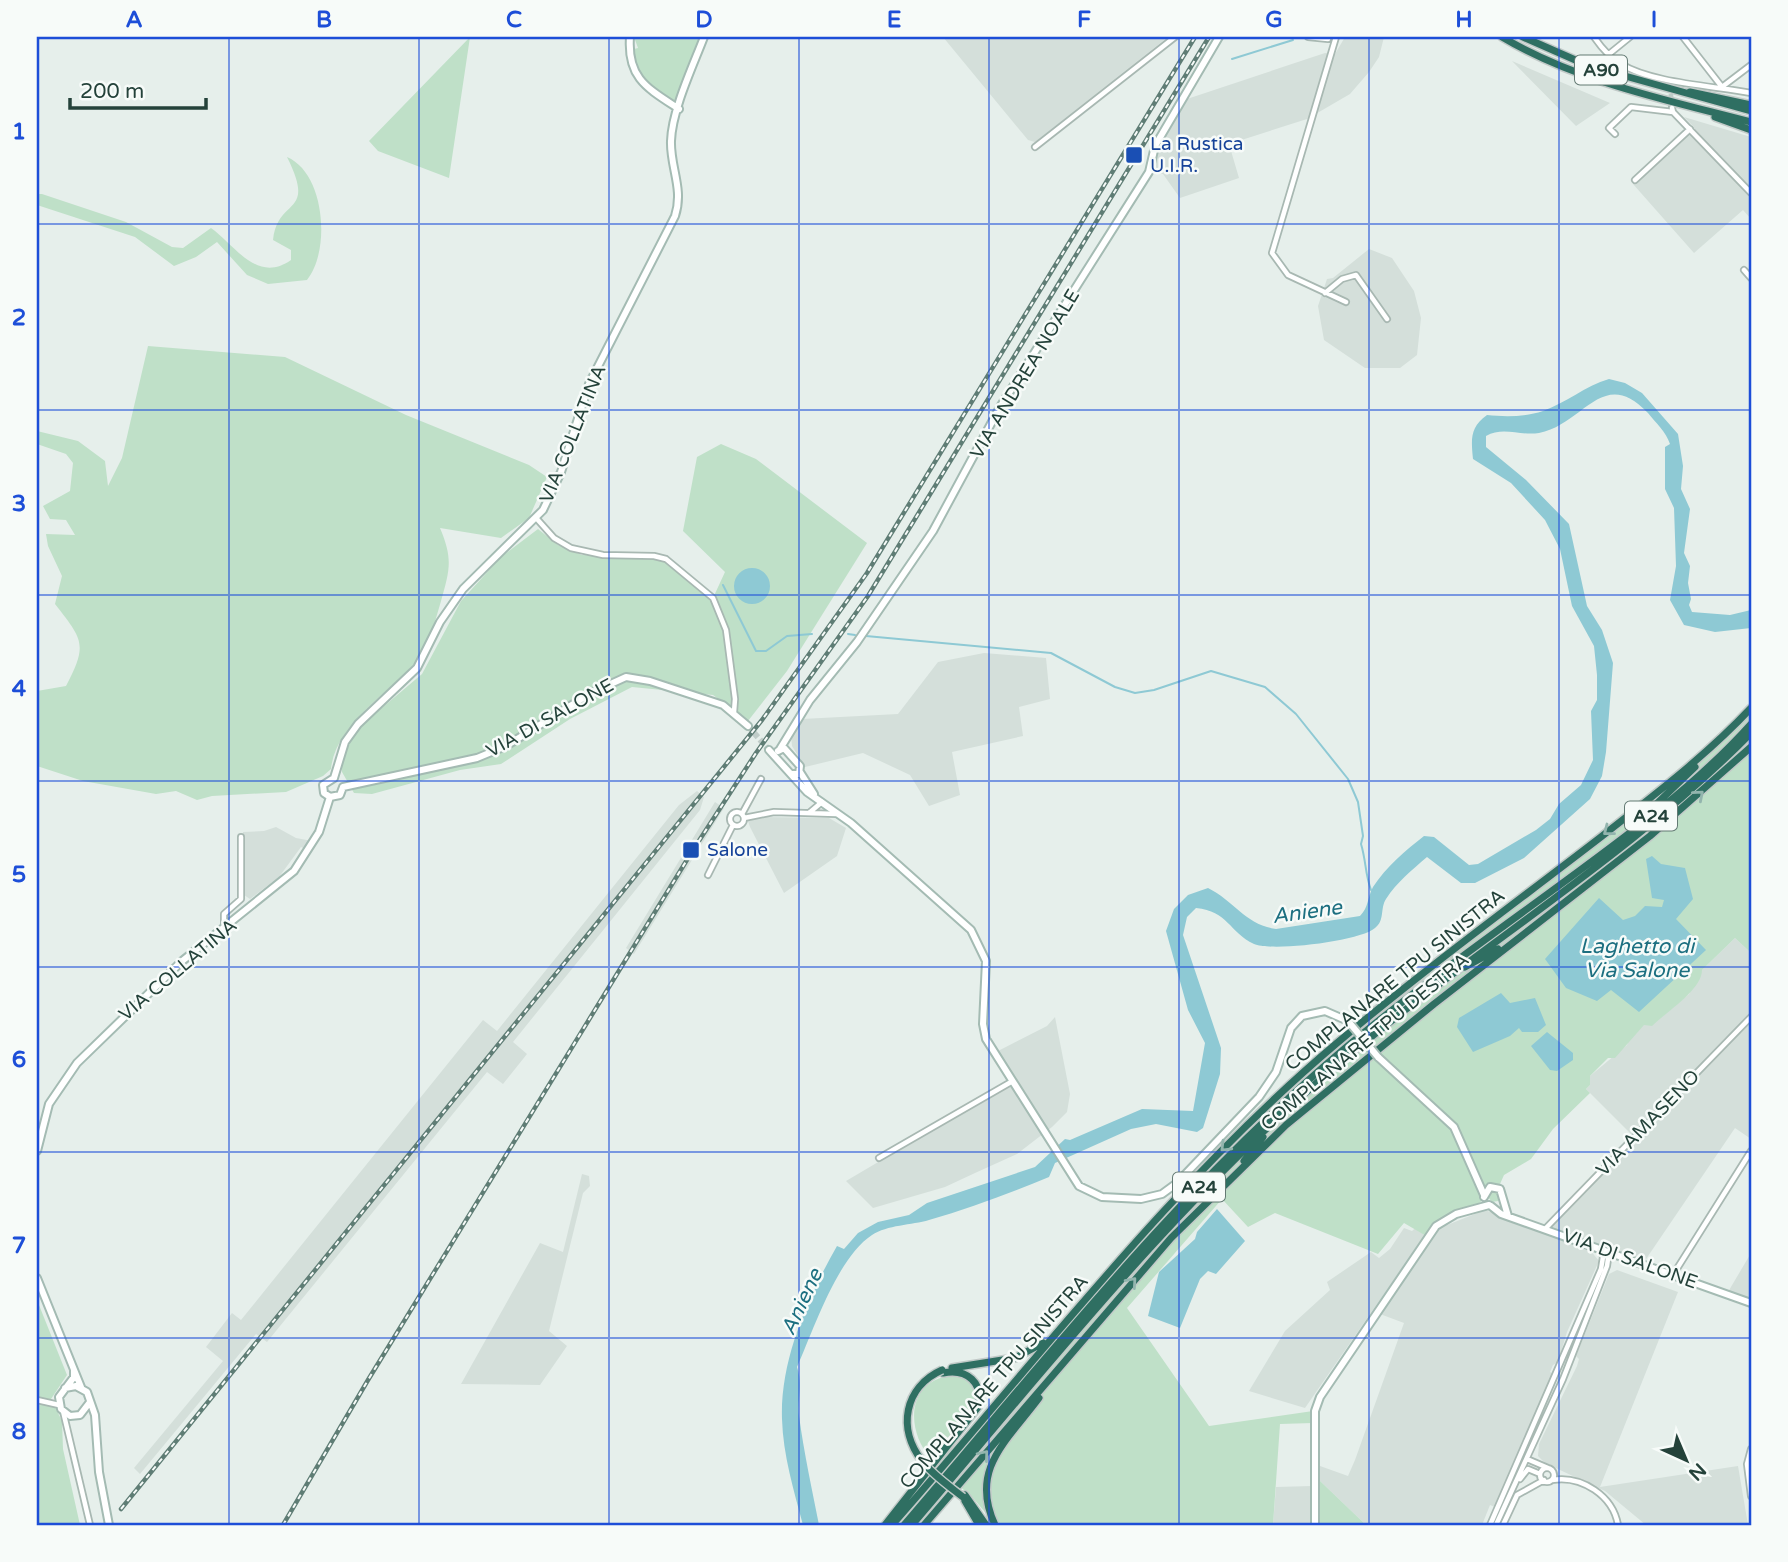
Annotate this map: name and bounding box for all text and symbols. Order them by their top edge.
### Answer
text: A [125,6,143,34]
text: B [316,6,332,34]
text: C [506,6,522,34]
text: D [695,6,713,34]
text: E [887,6,901,34]
text: F [1077,6,1091,34]
text: G [1265,6,1283,34]
text: H [1455,6,1473,34]
text: I [1651,6,1657,34]
road number: A90 [1575,56,1627,84]
scale bar [70,66,206,110]
text: 200 m [80,79,144,104]
text: 1 [12,118,26,146]
place label: La Rustica U.I.R. [1150,133,1244,177]
marker: La Rustica U.I.R. [1124,145,1144,165]
street label: VIA ANDREA NOALE [966,285,1084,463]
text: 2 [12,304,26,332]
street label: VIA COLLATINA [535,362,611,506]
text: 3 [12,490,26,518]
street label: VIA DI SALONE [483,674,617,762]
text: 4 [12,675,27,703]
one-way arrow [1691,791,1704,803]
road number: A24 [1625,802,1677,830]
one-way arrow [1603,823,1616,836]
place label: Salone [707,839,768,861]
marker: Salone [681,840,701,860]
text: 5 [12,861,26,889]
street label: COMPLANARE TPU SINISTRA [1281,885,1509,1075]
water label: Aniene [1271,895,1345,929]
street label: VIA COLLATINA [115,914,241,1026]
water label: Laghetto di Via Salone [1580,934,1697,983]
street label: COMPLANARE TPU DESTRA [1257,949,1473,1135]
text: 6 [12,1046,26,1074]
street label: VIA AMASENO [1592,1065,1704,1181]
one-way arrow [1220,1139,1233,1152]
road number: A24 [1173,1172,1225,1202]
street label: VIA DI SALONE [1560,1224,1700,1294]
text: 7 [12,1232,26,1260]
water label: Aniene [776,1264,829,1339]
street label: COMPLANARE TPU SINISTRA [895,1271,1093,1493]
one-way arrow [1124,1277,1137,1290]
text: 8 [12,1418,26,1446]
north arrow [1652,1426,1722,1496]
one-way arrow [976,1450,988,1463]
text: N [1684,1458,1710,1485]

